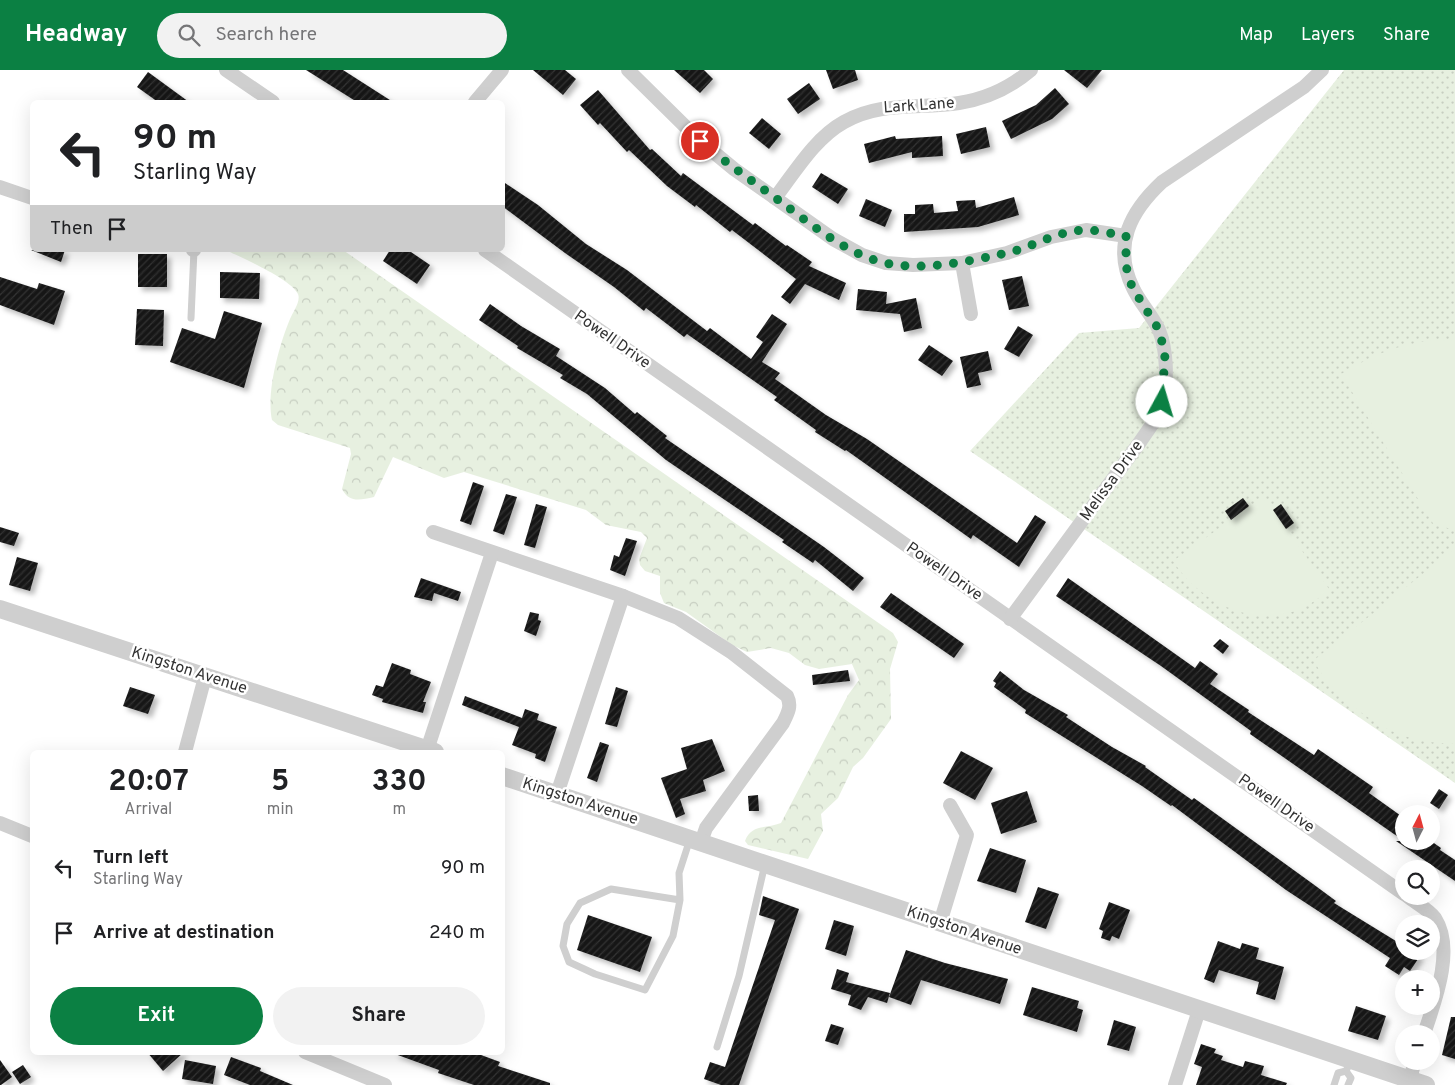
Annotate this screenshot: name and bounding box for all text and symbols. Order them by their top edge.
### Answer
search box [157,13,507,58]
text: Headway [25,20,127,50]
icon: search [175,21,203,49]
text: Search here [215,23,317,47]
text: Map [1239,24,1273,47]
text: Layers [1301,24,1355,47]
text: Share [1383,24,1430,47]
street label: Lark Lane [883,94,955,118]
text: 90 m [133,117,217,161]
icon: left [50,120,115,185]
pin [679,120,721,162]
icon: arrive [686,127,714,155]
text: Starling Way [133,160,257,187]
icon: arrive [103,215,131,243]
text: Then [50,217,93,241]
street label: Powell Drive [570,306,654,374]
position arrow [1135,375,1187,427]
street label: Melissa Drive [1076,437,1148,525]
street label: Powell Drive [902,538,986,606]
street label: Kingston Avenue [129,643,249,699]
text: 20:07 [108,764,189,801]
text: 5 [271,764,289,801]
text: 330 [372,764,427,801]
street label: Powell Drive [1234,770,1318,838]
street label: Kingston Avenue [520,774,640,830]
text: Arrival [125,800,172,820]
text: min [267,800,293,820]
text: m [392,800,406,820]
north arrow [1395,805,1440,850]
map controls [1395,805,1440,1070]
text: Turn left [93,846,169,870]
icon: left [50,854,78,882]
text: 90 m [441,856,485,880]
button: search [1395,860,1440,905]
text: Starling Way [93,870,183,890]
street label: Kingston Avenue [904,902,1024,960]
button: layers [1395,915,1440,960]
icon: arrive [50,919,78,947]
text: Arrive at destination [93,921,274,945]
text: 240 m [429,921,485,945]
button: + [1395,970,1440,1015]
button: Exit [50,987,263,1045]
button: Share [273,987,485,1045]
button: − [1395,1025,1440,1070]

